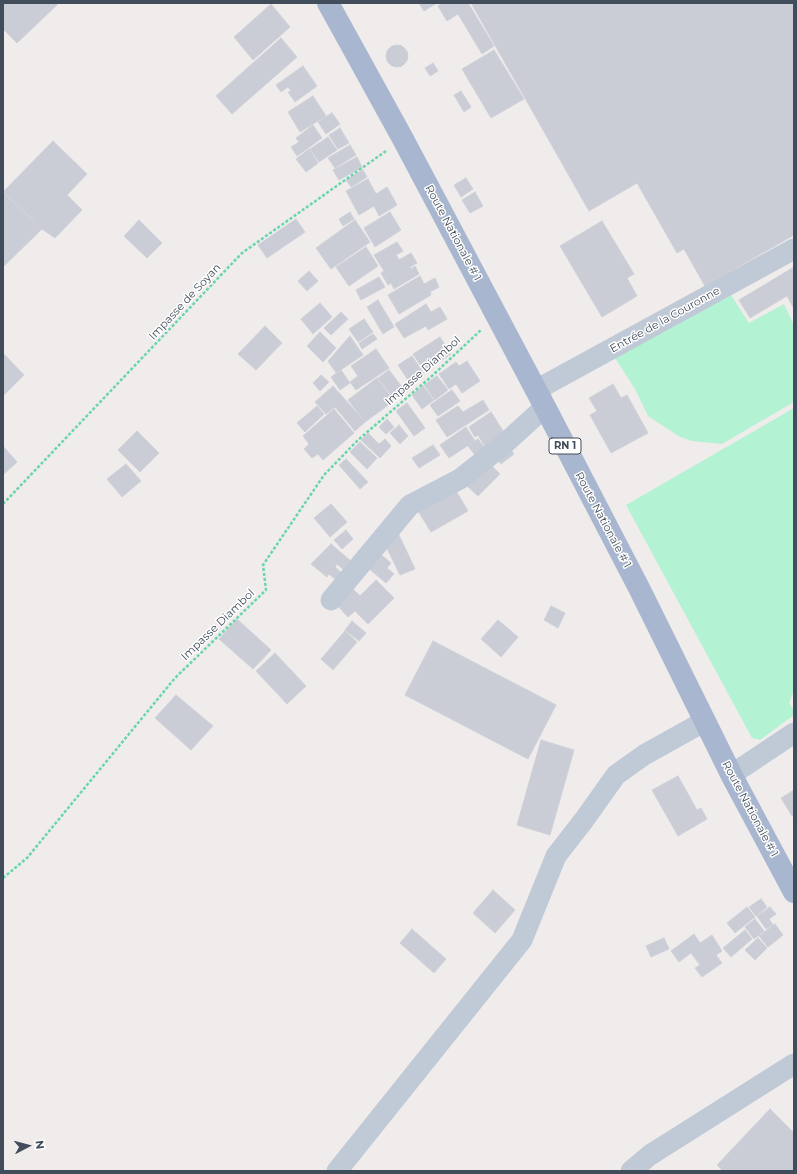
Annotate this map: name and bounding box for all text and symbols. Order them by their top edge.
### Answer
street label: Route Nationale # 1 [422,183,484,283]
street label: Impasse de Soyan [146,261,224,343]
street label: Entrée de la Couronne [608,284,722,356]
street label: Impasse Diambol [383,334,463,408]
road number: RN 1 [549,438,581,454]
street label: Route Nationale # 1 [572,470,634,570]
street label: Impasse Diambol [179,587,257,663]
street label: Route Nationale # 1 [719,759,781,859]
north arrow [8,1126,48,1166]
text: N [33,1140,47,1150]

